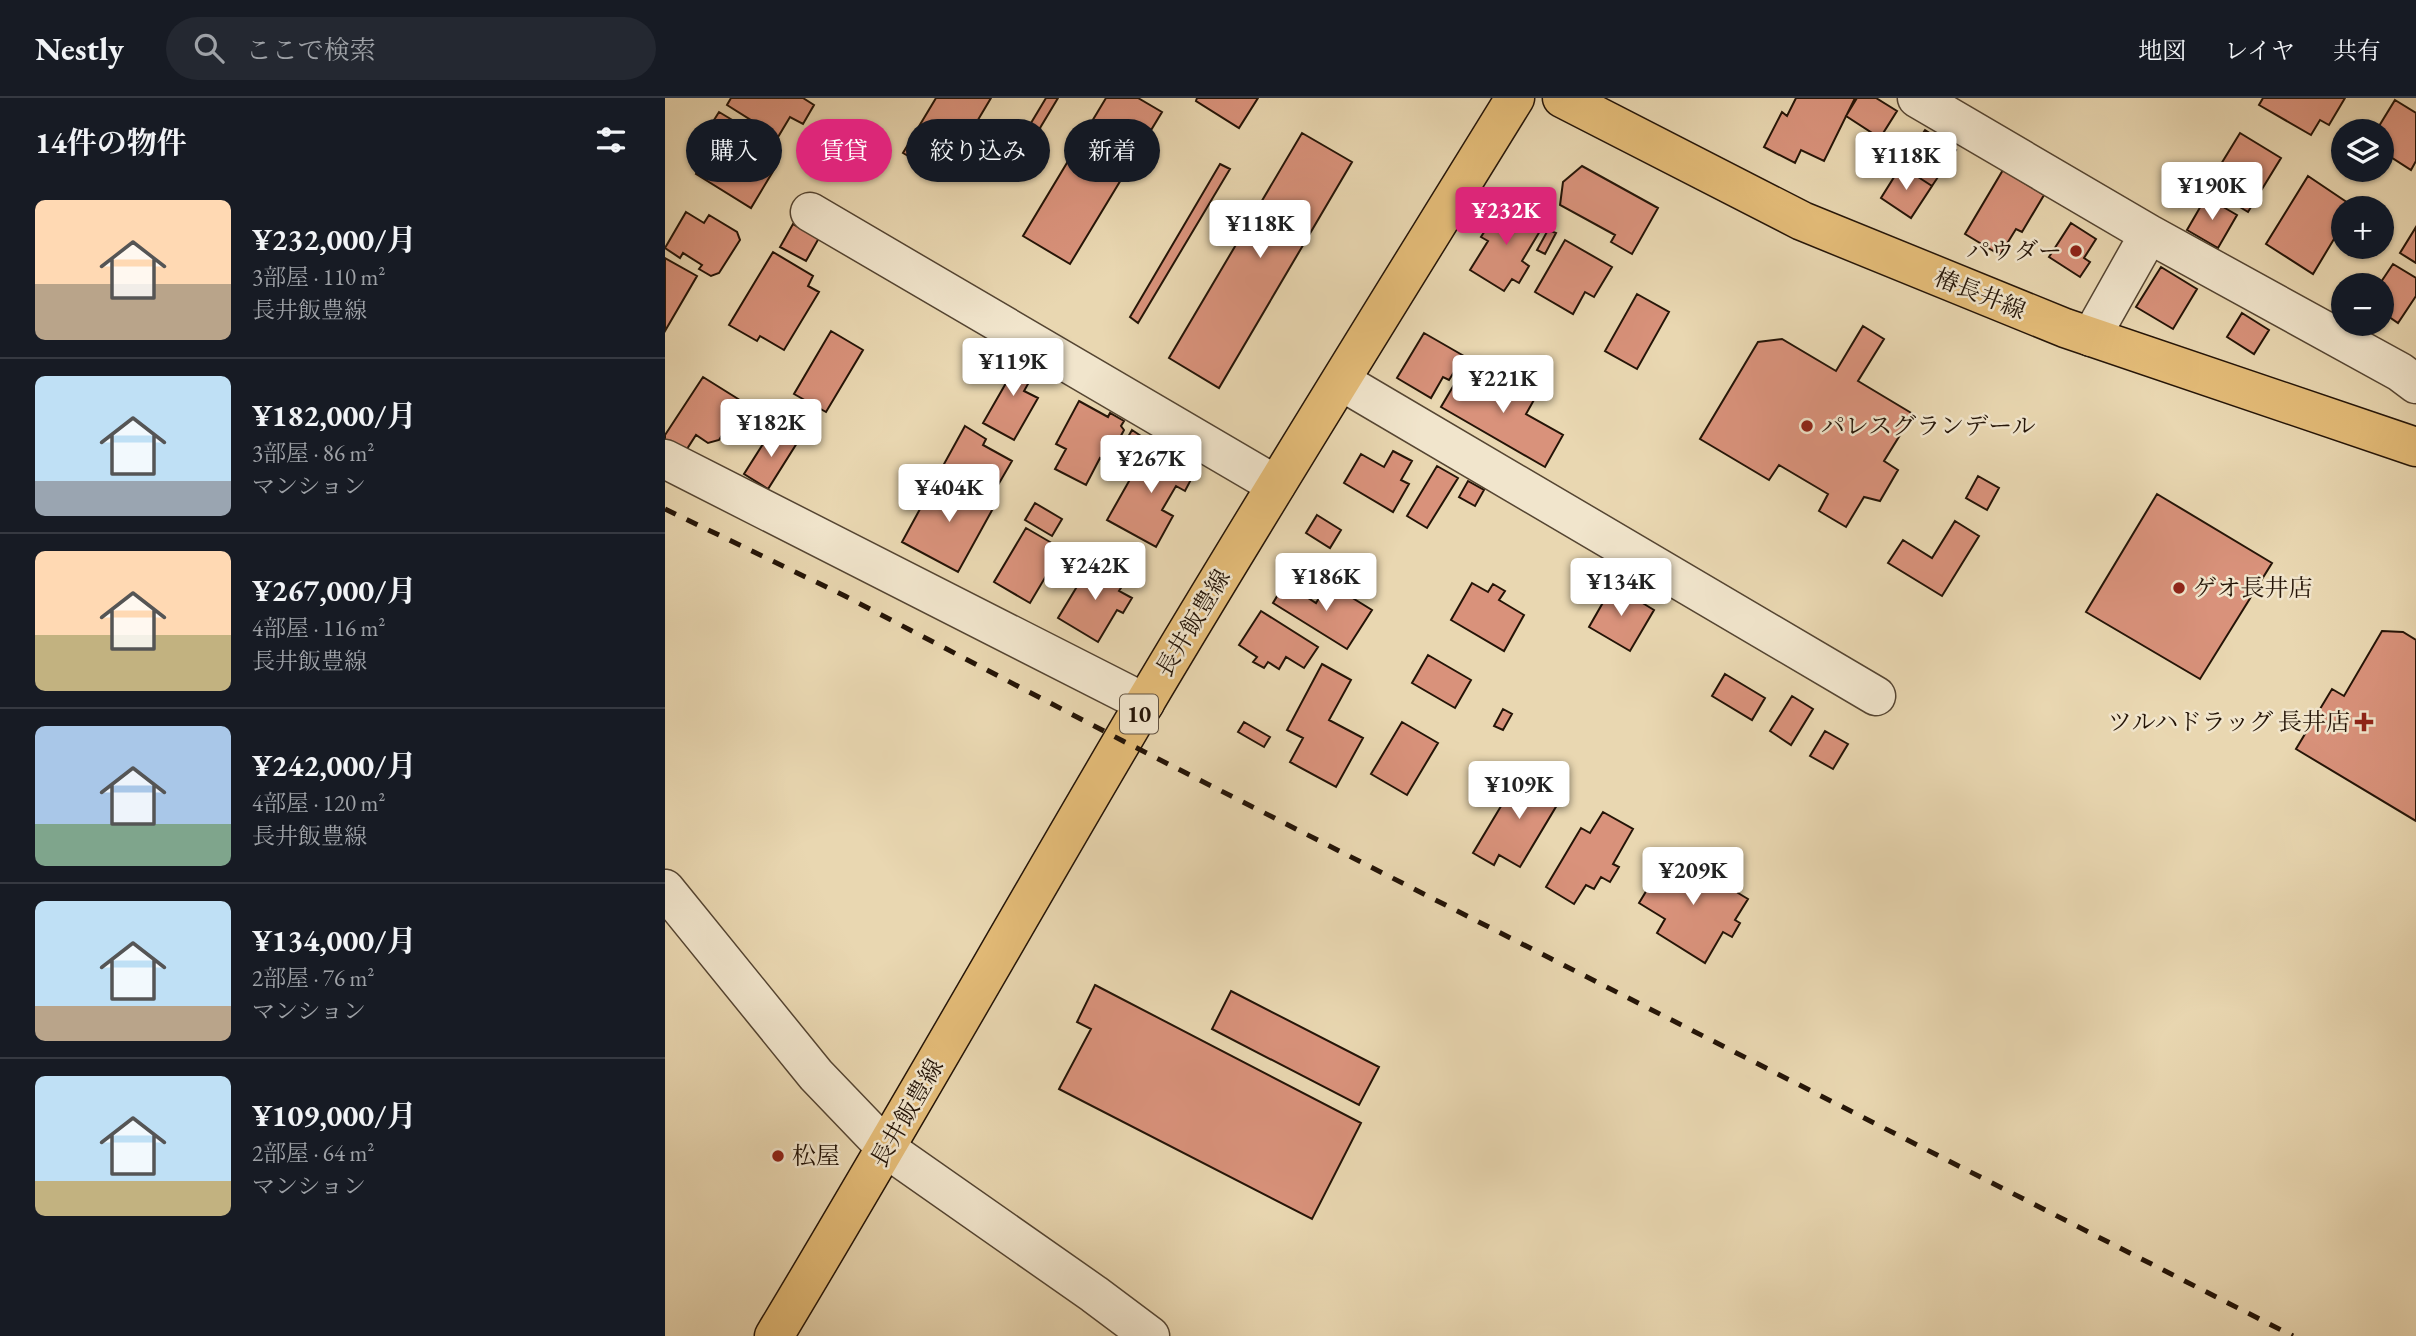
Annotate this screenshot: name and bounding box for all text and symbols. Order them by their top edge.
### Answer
search box [166,17,656,80]
text: Nestly [35,27,124,70]
icon: search [190,29,228,67]
text: ここで検索 [246,33,376,67]
text: 地図 [2138,35,2186,66]
text: レイヤ [2224,35,2295,66]
text: 共有 [2333,35,2381,66]
chip: 購入 [686,119,782,182]
chip: 賃貸 [796,119,892,182]
chip: 絞り込み [906,119,1050,182]
chip: 新着 [1064,119,1160,182]
map controls [2331,119,2394,336]
button: layers [2331,119,2394,182]
icon: filters [592,121,630,159]
text: 14件の物件 [35,123,187,162]
pin: ¥118K [1857,132,1955,192]
text: ¥118K [1871,140,1941,170]
pin: ¥190K [2163,162,2261,222]
text: ¥190K [2177,170,2247,200]
pin: ¥232K [1457,188,1555,247]
text: ¥232K [1471,195,1541,225]
button: + [2331,196,2394,259]
pin: ¥118K [1211,200,1309,260]
text: ¥118K [1225,208,1295,238]
text: ¥232,000/月 [252,220,416,259]
icon: home [91,228,175,312]
place label: パウダー [1966,235,2062,266]
marker: パウダー [2068,243,2084,259]
street label: 椿長井線 [1930,261,2030,326]
text: 3部屋 · 110 m² [252,262,385,292]
button: − [2331,273,2394,336]
text: 長井飯豊線 [252,295,367,325]
pin: ¥119K [964,338,1062,398]
text: ¥119K [978,346,1048,376]
pin: ¥221K [1454,356,1552,415]
text: ¥221K [1468,363,1538,393]
text: ¥182,000/月 [252,396,416,435]
pin: ¥182K [722,400,820,459]
icon: home [91,404,175,488]
text: ¥182K [736,407,806,437]
place label: パレスグランデール [1821,410,2036,441]
marker: パレスグランデール [1799,418,1815,434]
pin: ¥267K [1102,436,1200,495]
text: 3部屋 · 86 m² [252,438,374,468]
text: ¥267K [1116,443,1186,473]
pin: ¥404K [900,464,998,524]
text: マンション [252,471,366,501]
text: ¥404K [914,472,984,502]
pin: ¥242K [1046,542,1144,602]
text: ¥242K [1060,550,1130,580]
pin: ¥186K [1277,554,1375,613]
pin: ¥134K [1572,559,1670,618]
text: ¥186K [1291,561,1361,591]
street label: 長井飯豊線 [1148,563,1237,682]
text: ¥134K [1586,566,1656,596]
text: ¥267,000/月 [252,571,416,610]
place label: ゲオ長井店 [2193,572,2313,603]
icon: home [91,579,175,663]
marker: ゲオ長井店 [2171,580,2187,596]
text: 4部屋 · 116 m² [252,613,385,643]
text: 長井飯豊線 [252,646,367,676]
road number: 10 [1120,694,1158,734]
place label: ツルハドラッグ 長井店 [2108,706,2350,737]
marker: ツルハドラッグ 長井店 [2356,714,2372,730]
text: ¥242,000/月 [252,746,416,785]
icon: home [91,754,175,838]
pin: ¥109K [1470,762,1568,821]
text: ¥109K [1484,769,1554,799]
text: 4部屋 · 120 m² [252,788,385,818]
text: 長井飯豊線 [252,821,367,851]
pin: ¥209K [1644,848,1742,907]
text: ¥209K [1658,855,1728,885]
text: ¥134,000/月 [252,921,416,960]
icon: home [91,929,175,1013]
text: 2部屋 · 76 m² [252,963,374,993]
text: マンション [252,996,366,1026]
street label: 長井飯豊線 [863,1053,950,1172]
text: ¥109,000/月 [252,1096,416,1135]
icon: home [91,1104,175,1188]
text: 2部屋 · 64 m² [252,1138,374,1168]
place label: 松屋 [792,1140,840,1171]
marker: 松屋 [770,1148,786,1164]
text: マンション [252,1171,366,1201]

